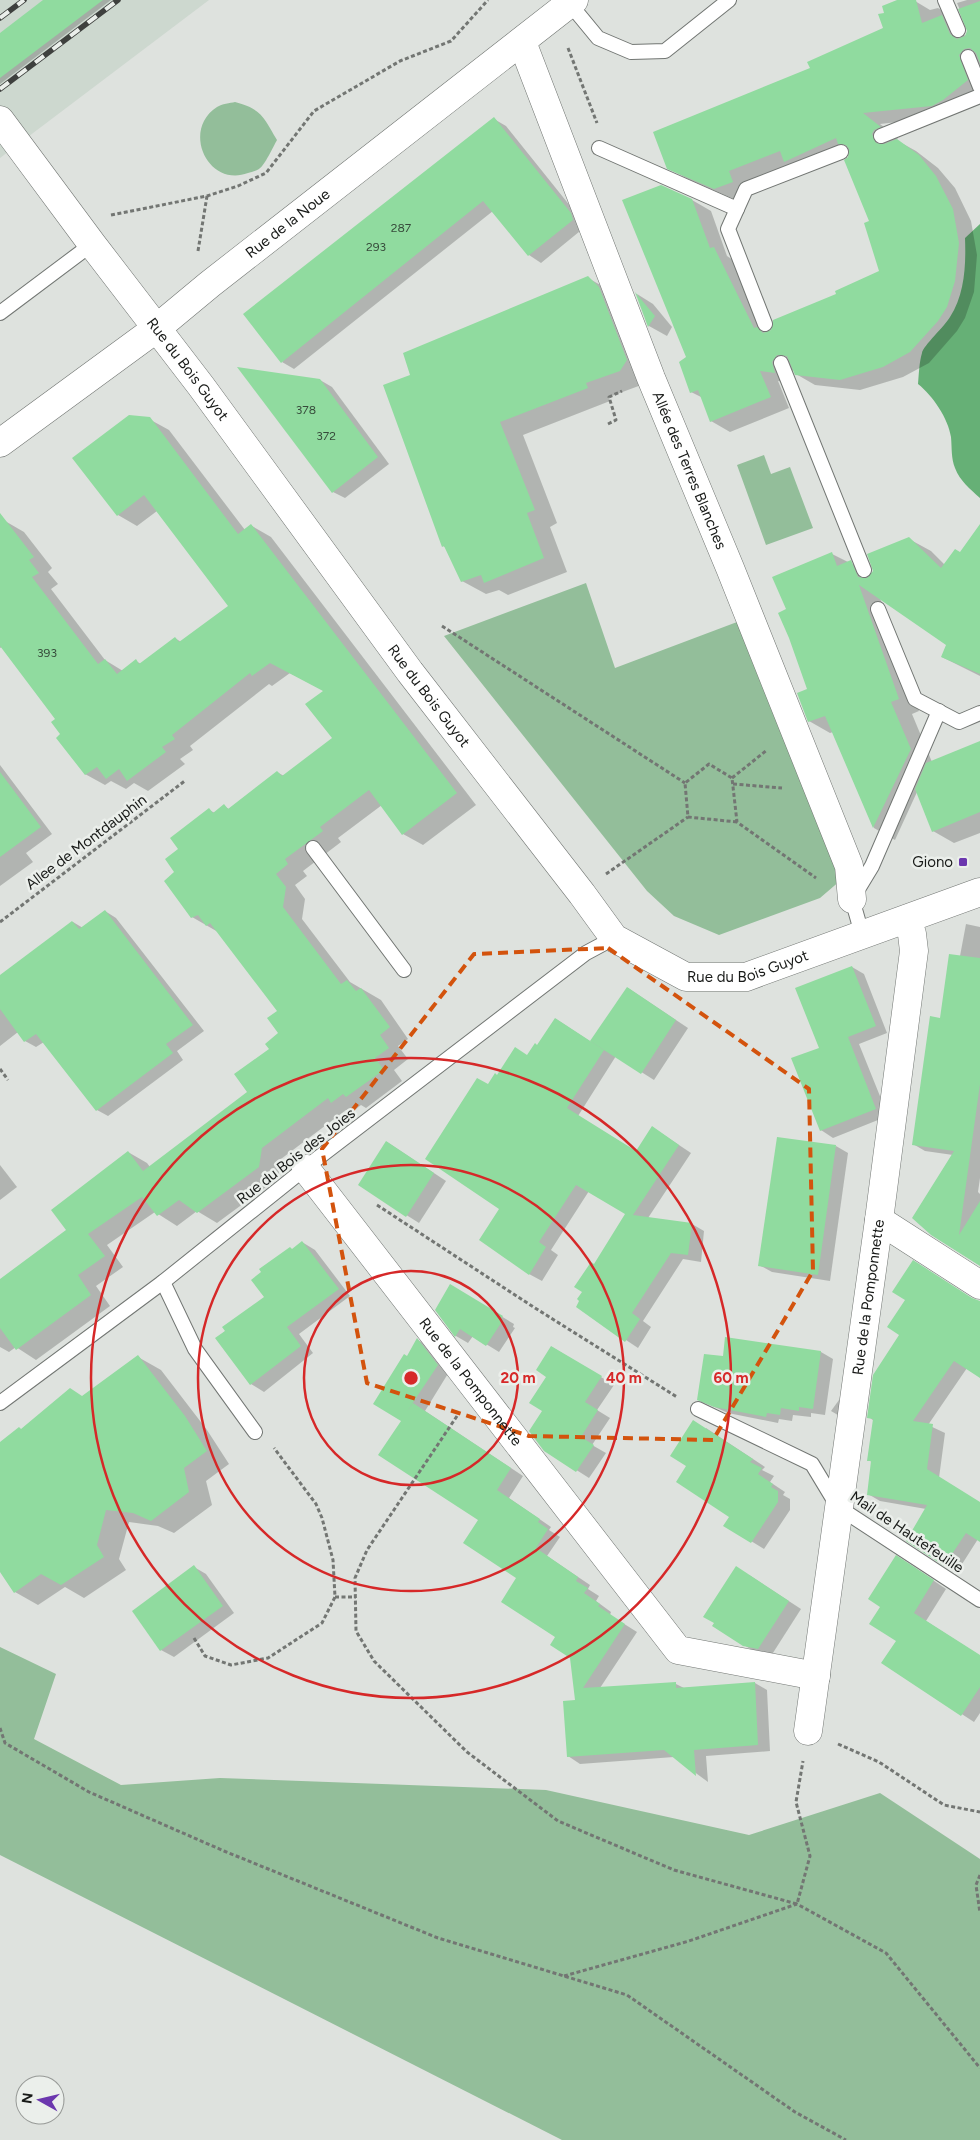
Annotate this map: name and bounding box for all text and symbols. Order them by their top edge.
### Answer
street label: Rue de la Noue [242,185,333,262]
house number: 287 [391,221,412,235]
house number: 293 [366,240,386,254]
street label: Rue du Bois Guyot [143,314,233,425]
street label: Allée des Terres Blanches [649,389,730,552]
house number: 378 [296,403,316,417]
house number: 372 [316,429,336,443]
street label: Rue du Bois Guyot [384,641,474,751]
house number: 393 [37,646,57,660]
street label: Allee de Montdauphin [22,791,150,893]
place label: Giono [912,853,953,871]
marker: Giono [957,856,969,868]
street label: Rue du Bois Guyot [687,946,811,986]
street label: Rue du Bois des Joies [233,1104,359,1208]
street label: Rue de la Pomponnette [849,1218,888,1376]
street label: Rue de la Pomponnette [415,1314,526,1449]
centre of rings [402,1369,420,1387]
text: 20 m [500,1369,536,1387]
text: 40 m [606,1369,642,1387]
text: 60 m [713,1369,749,1387]
street label: Mail de Hautefeuille [847,1487,967,1577]
north arrow [15,2075,65,2125]
text: N [18,2092,37,2105]

